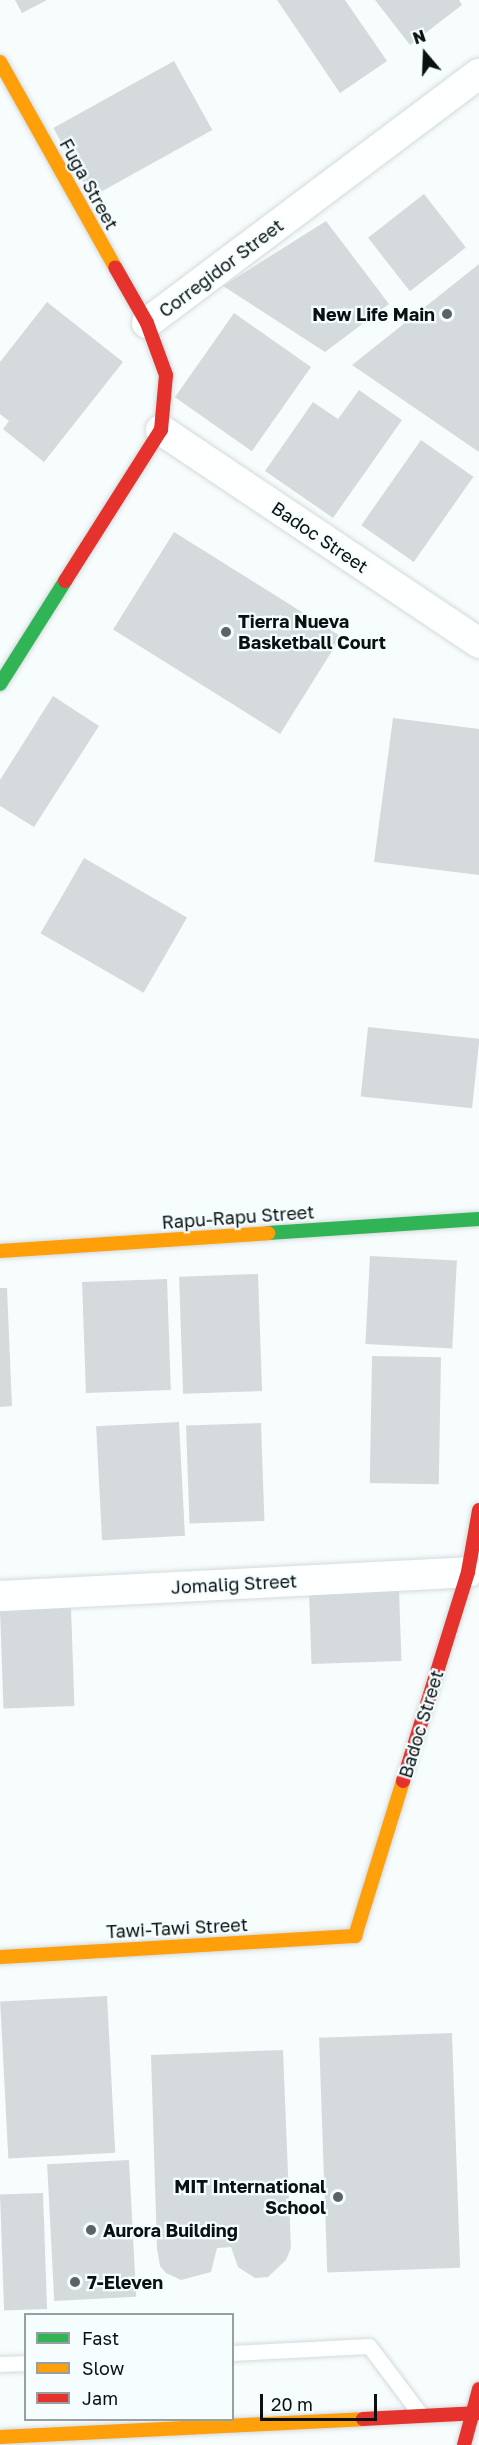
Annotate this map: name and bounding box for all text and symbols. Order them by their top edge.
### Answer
north arrow [395,24,455,84]
text: N [410,26,428,48]
street label: Fuga Street [55,135,123,233]
street label: Corregidor Street [155,214,287,322]
place label: New Life Main [312,303,435,325]
marker: New Life Main [440,307,454,321]
street label: Badoc Street [268,497,372,577]
place label: Tierra Nueva Basketball Court [238,611,386,654]
marker: Tierra Nueva Basketball Court [219,625,233,639]
street label: Rapu-Rapu Street [161,1201,315,1233]
street label: Jomalig Street [170,1570,298,1598]
street label: Badoc Street [394,1667,448,1781]
street label: Tawi-Tawi Street [106,1914,248,1942]
place label: MIT International School [174,2176,326,2218]
marker: MIT International School [331,2190,345,2204]
place label: Aurora Building [103,2219,238,2241]
marker: Aurora Building [84,2223,98,2237]
place label: 7-Eleven [87,2271,163,2293]
marker: 7-Eleven [68,2275,82,2289]
legend [24,2313,234,2421]
text: Fast [82,2327,119,2349]
text: Slow [82,2357,124,2379]
scale bar [263,2382,380,2420]
text: Jam [82,2387,118,2409]
text: 20 m [271,2393,313,2415]

